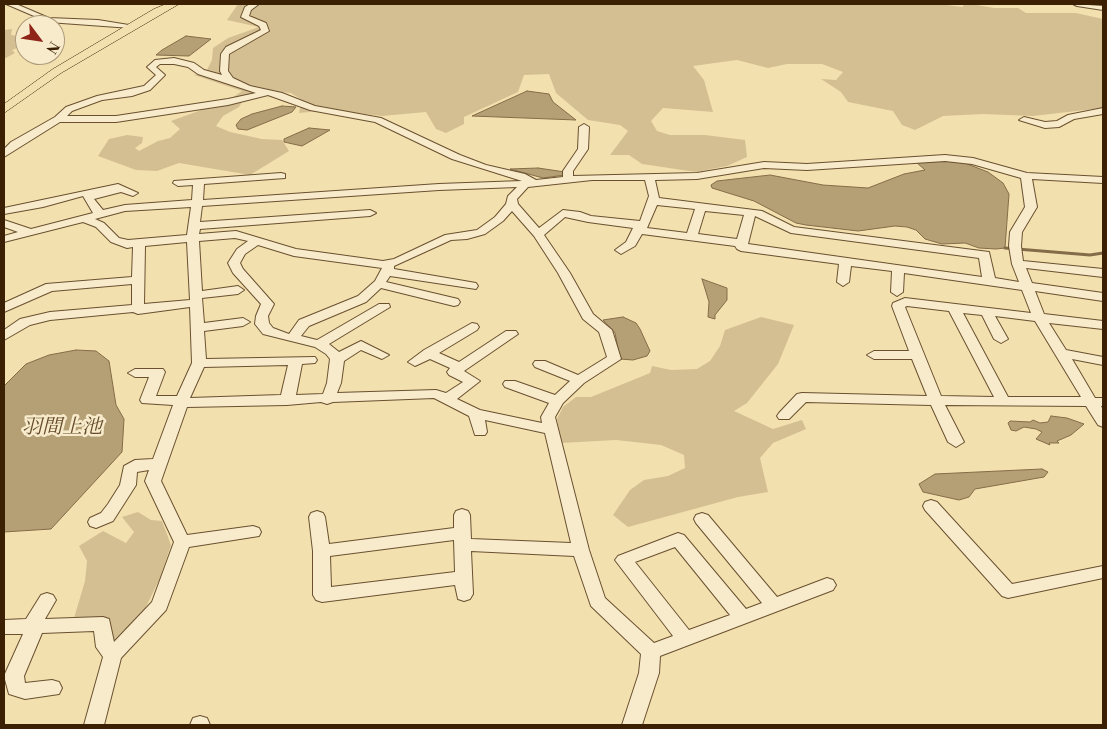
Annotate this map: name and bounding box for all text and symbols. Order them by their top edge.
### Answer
north arrow [15,15,65,65]
text: N [41,38,63,57]
water label: 羽間上池 [22,416,102,440]

